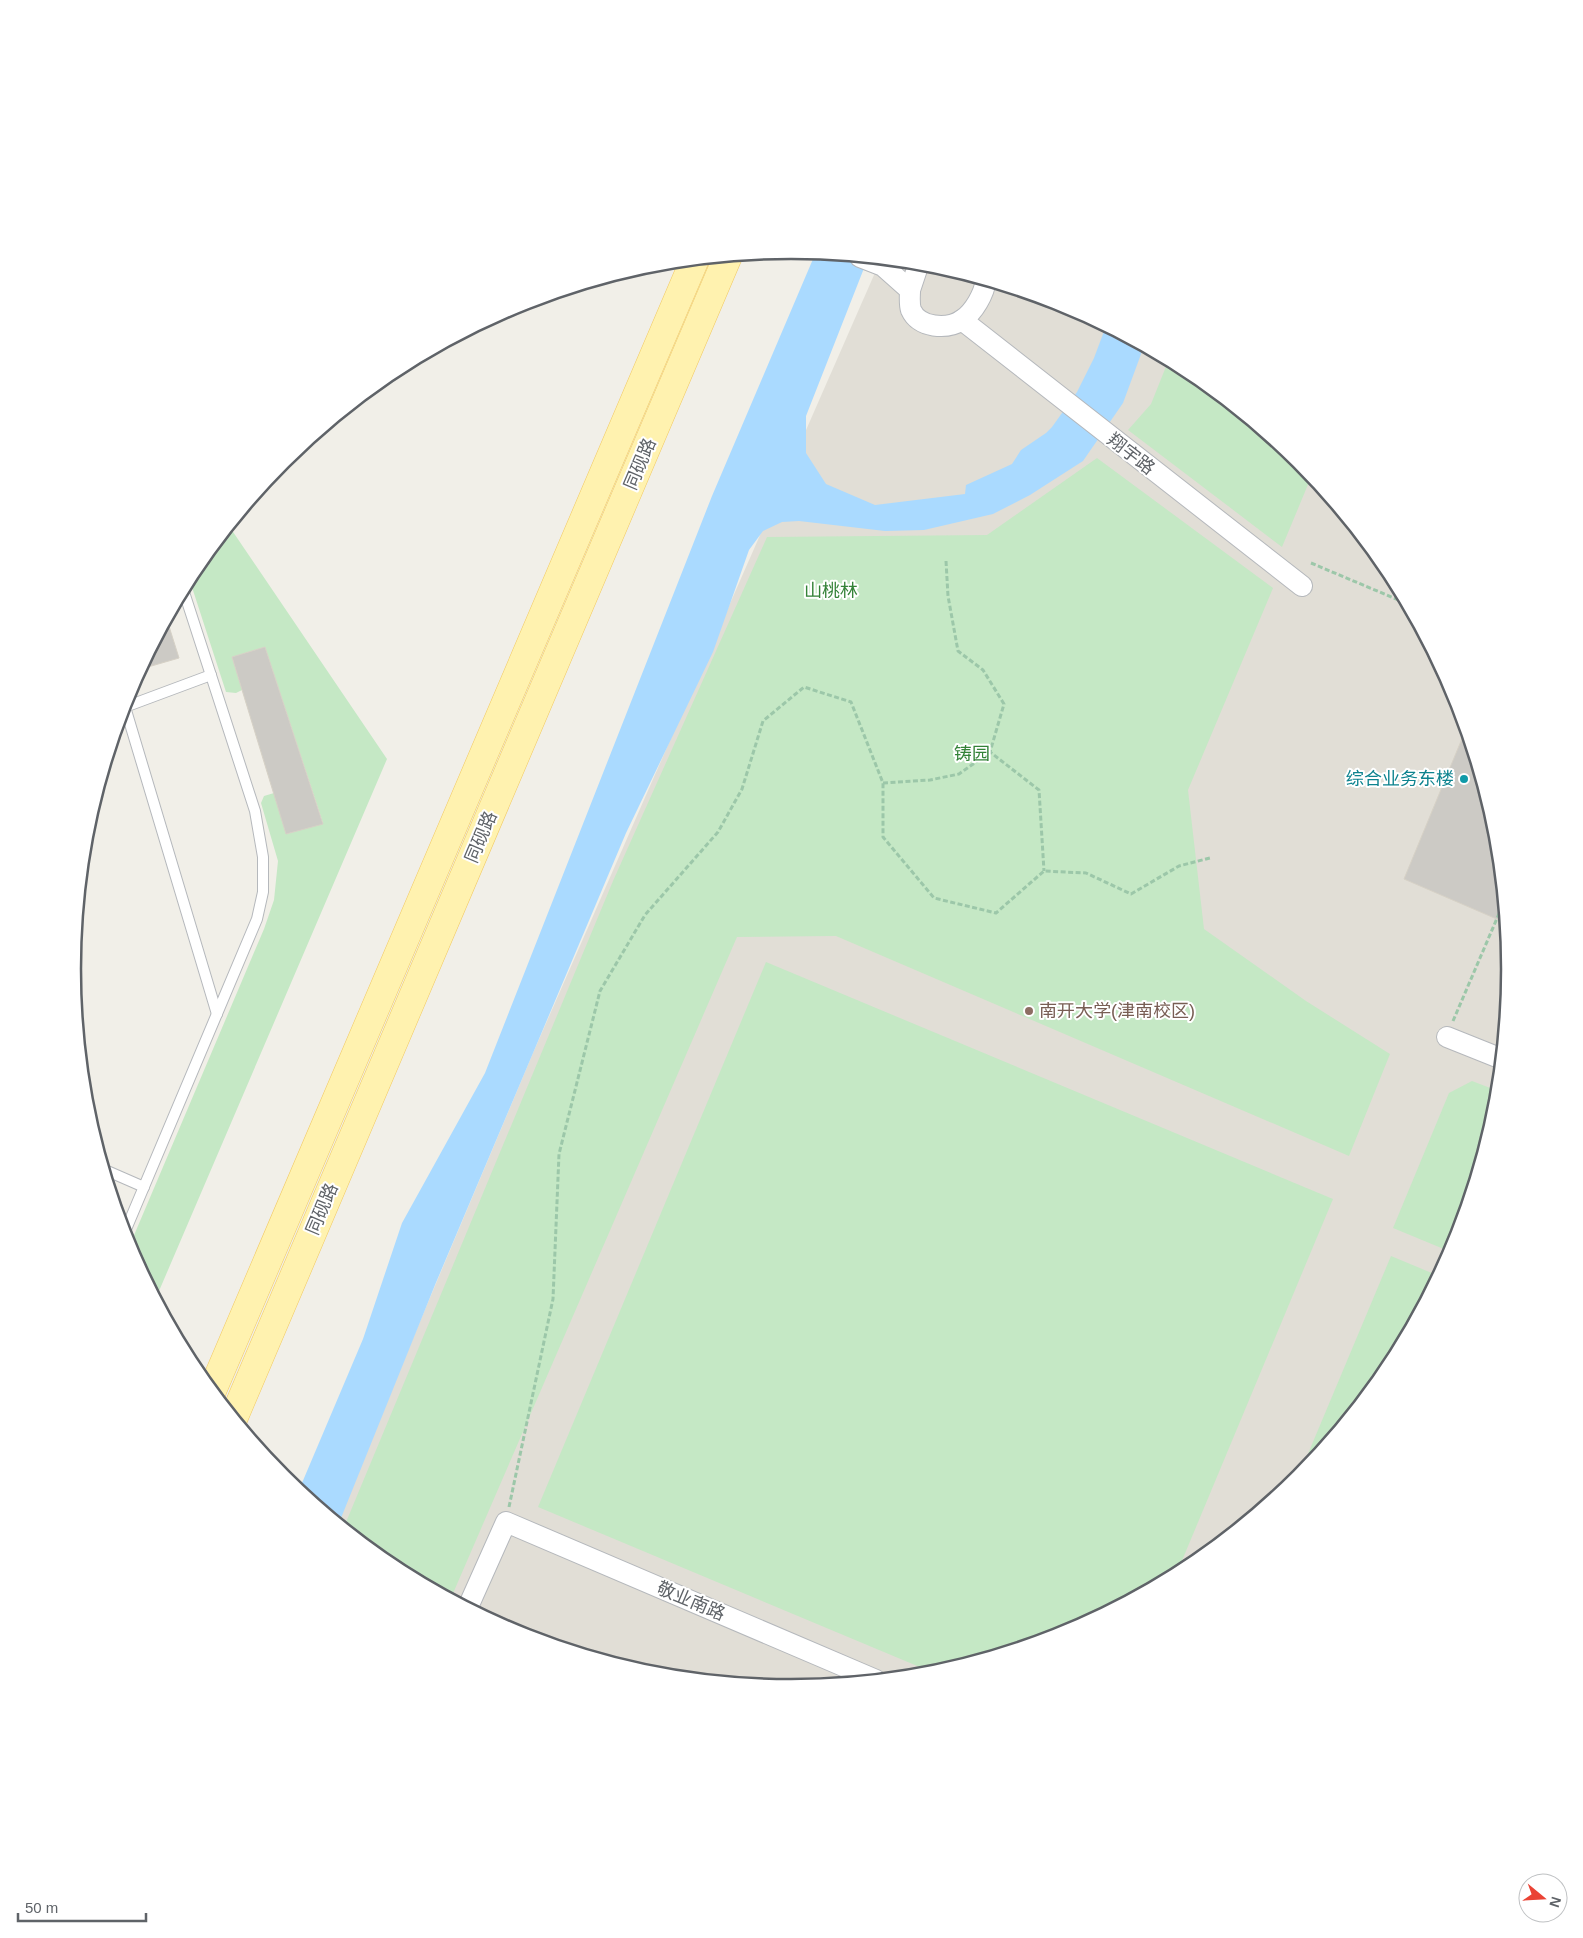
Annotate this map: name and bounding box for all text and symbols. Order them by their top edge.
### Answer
street label: 翔宇路 [1104,429,1158,479]
street label: 同砚路 [620,435,660,493]
park label: 山桃林 [804,581,858,601]
park label: 铸园 [954,744,990,764]
place label: 综合业务东楼 [1346,769,1454,789]
marker: 综合业务东楼 [1458,773,1470,785]
street label: 同砚路 [461,808,501,866]
place label: 南开大学(津南校区) [1039,1001,1195,1021]
marker: 南开大学(津南校区) [1023,1005,1035,1017]
street label: 同砚路 [302,1180,342,1238]
street label: 敬业南路 [654,1578,728,1624]
north arrow [1518,1873,1568,1923]
scale bar [18,1890,145,1922]
text: N [1546,1895,1565,1909]
text: 50 m [25,1899,58,1916]

